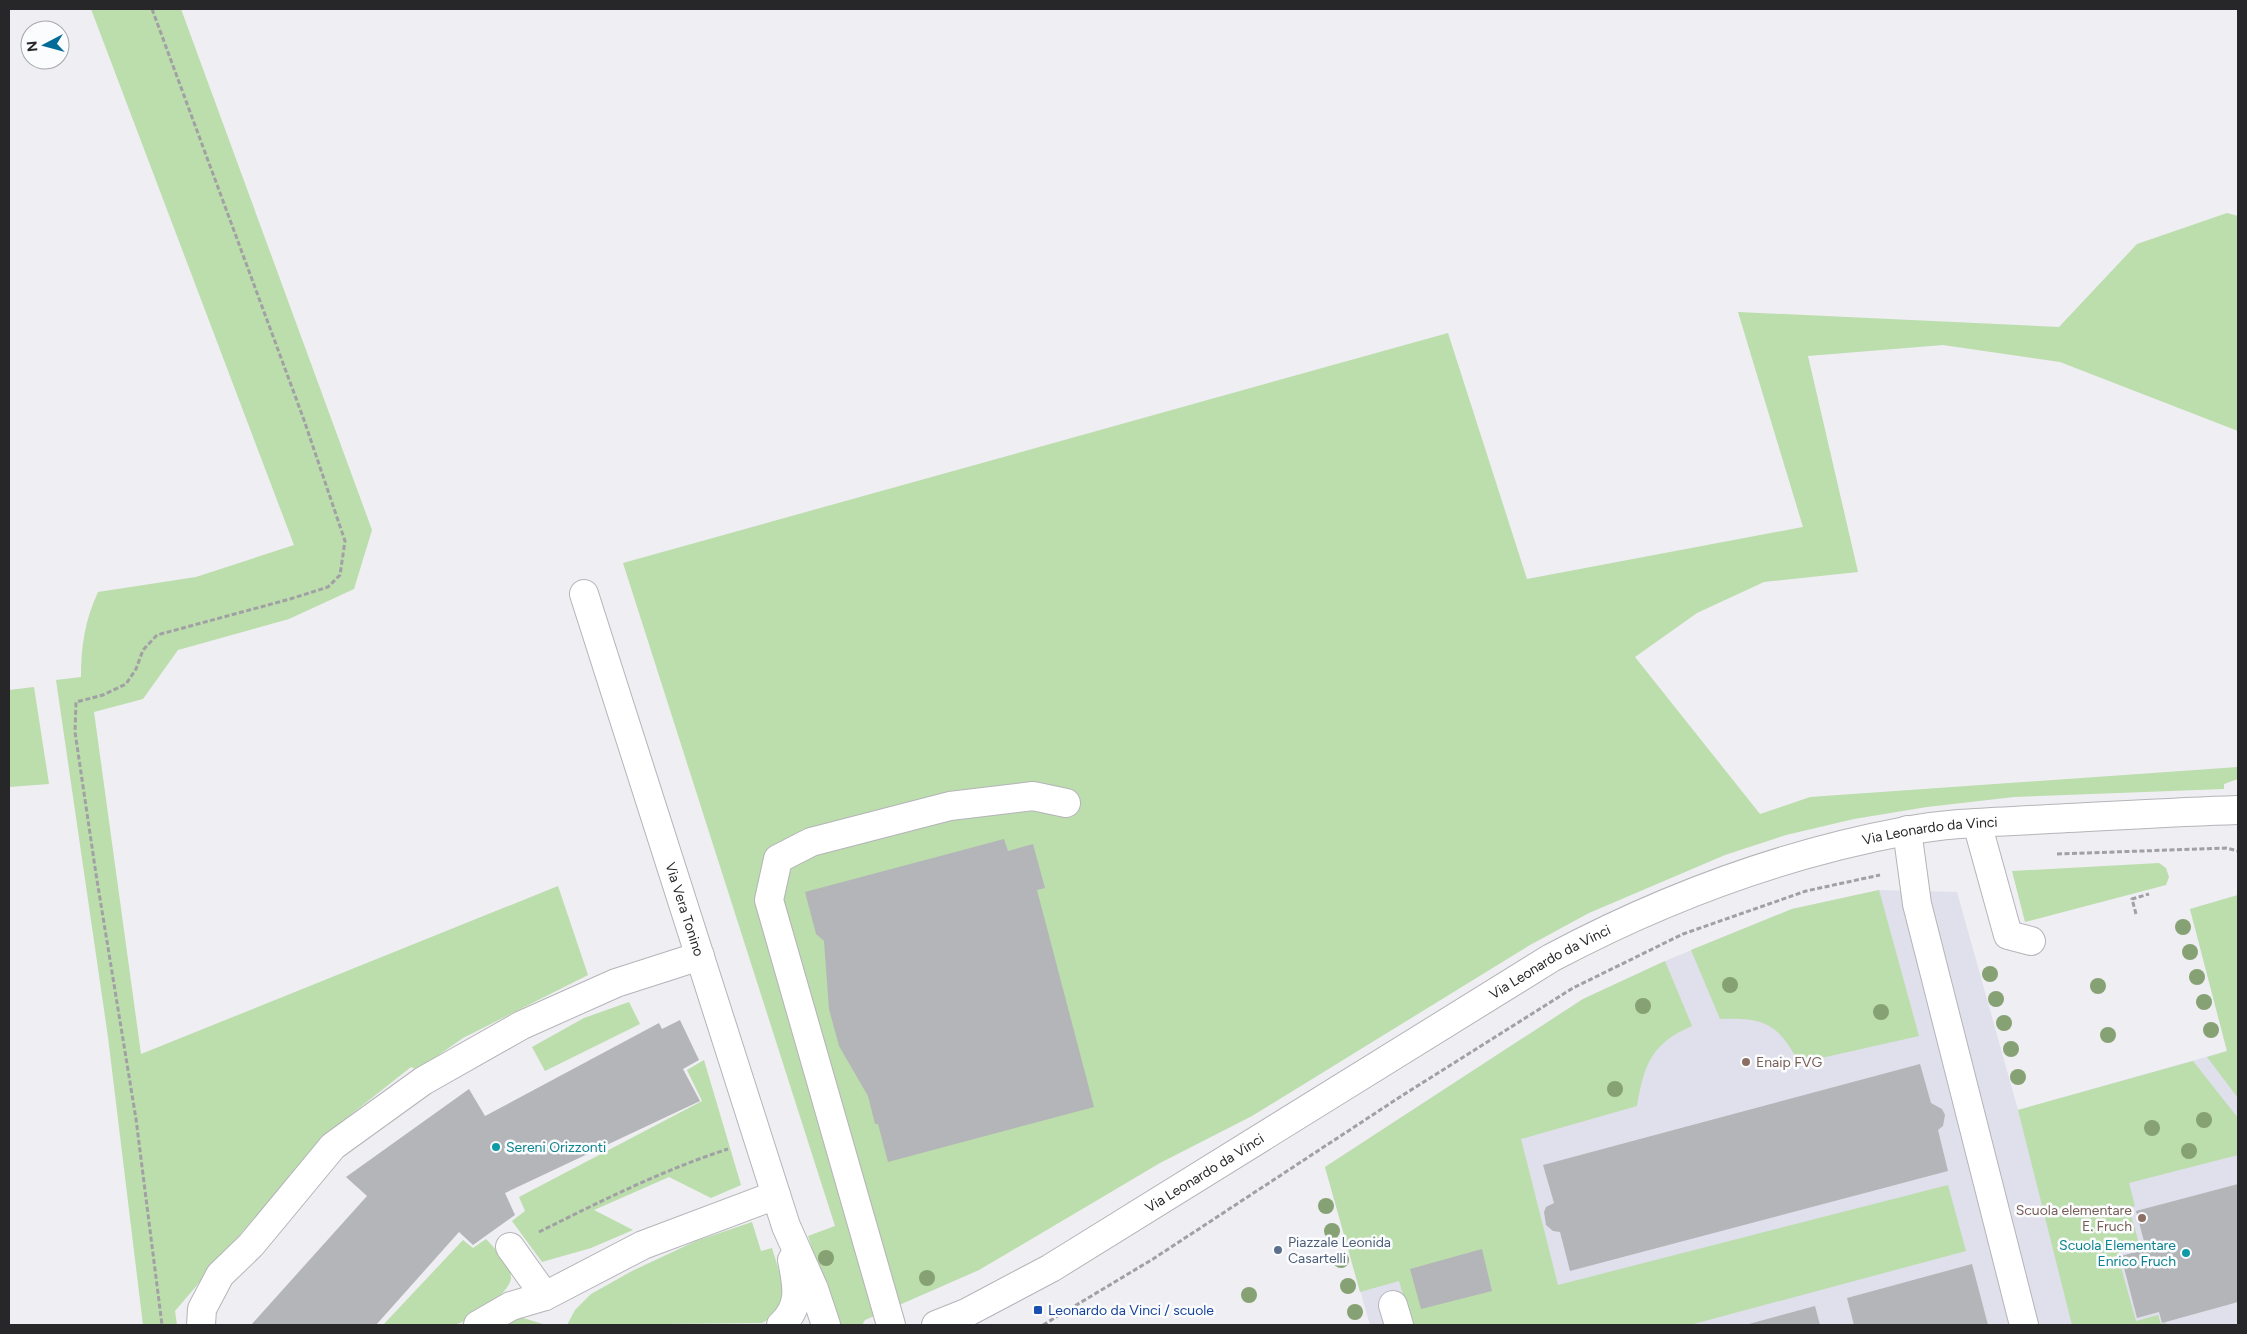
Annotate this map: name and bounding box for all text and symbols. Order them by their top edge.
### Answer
north arrow [20,20,70,70]
text: N [24,40,42,53]
street label: Via Leonardo da Vinci [1861,814,1998,849]
street label: Via Vera Tonino [661,860,707,959]
street label: Via Leonardo da Vinci [1486,921,1613,1003]
place label: Enaip FVG [1756,1054,1823,1071]
marker: Enaip FVG [1740,1056,1752,1068]
street label: Via Leonardo da Vinci [1142,1130,1267,1217]
place label: Sereni Orizzonti [506,1139,606,1156]
marker: Sereni Orizzonti [490,1141,502,1153]
place label: Scuola elementare E. Fruch [2016,1202,2132,1235]
marker: Scuola elementare E. Fruch [2136,1212,2148,1224]
place label: Piazzale Leonida Casartelli [1288,1234,1391,1267]
place label: Scuola Elementare Enrico Fruch [2059,1237,2176,1270]
marker: Piazzale Leonida Casartelli [1272,1244,1284,1256]
marker: Scuola Elementare Enrico Fruch [2180,1247,2192,1259]
place label: Leonardo da Vinci / scuole [1048,1302,1214,1319]
marker: Leonardo da Vinci / scuole [1032,1304,1044,1316]

